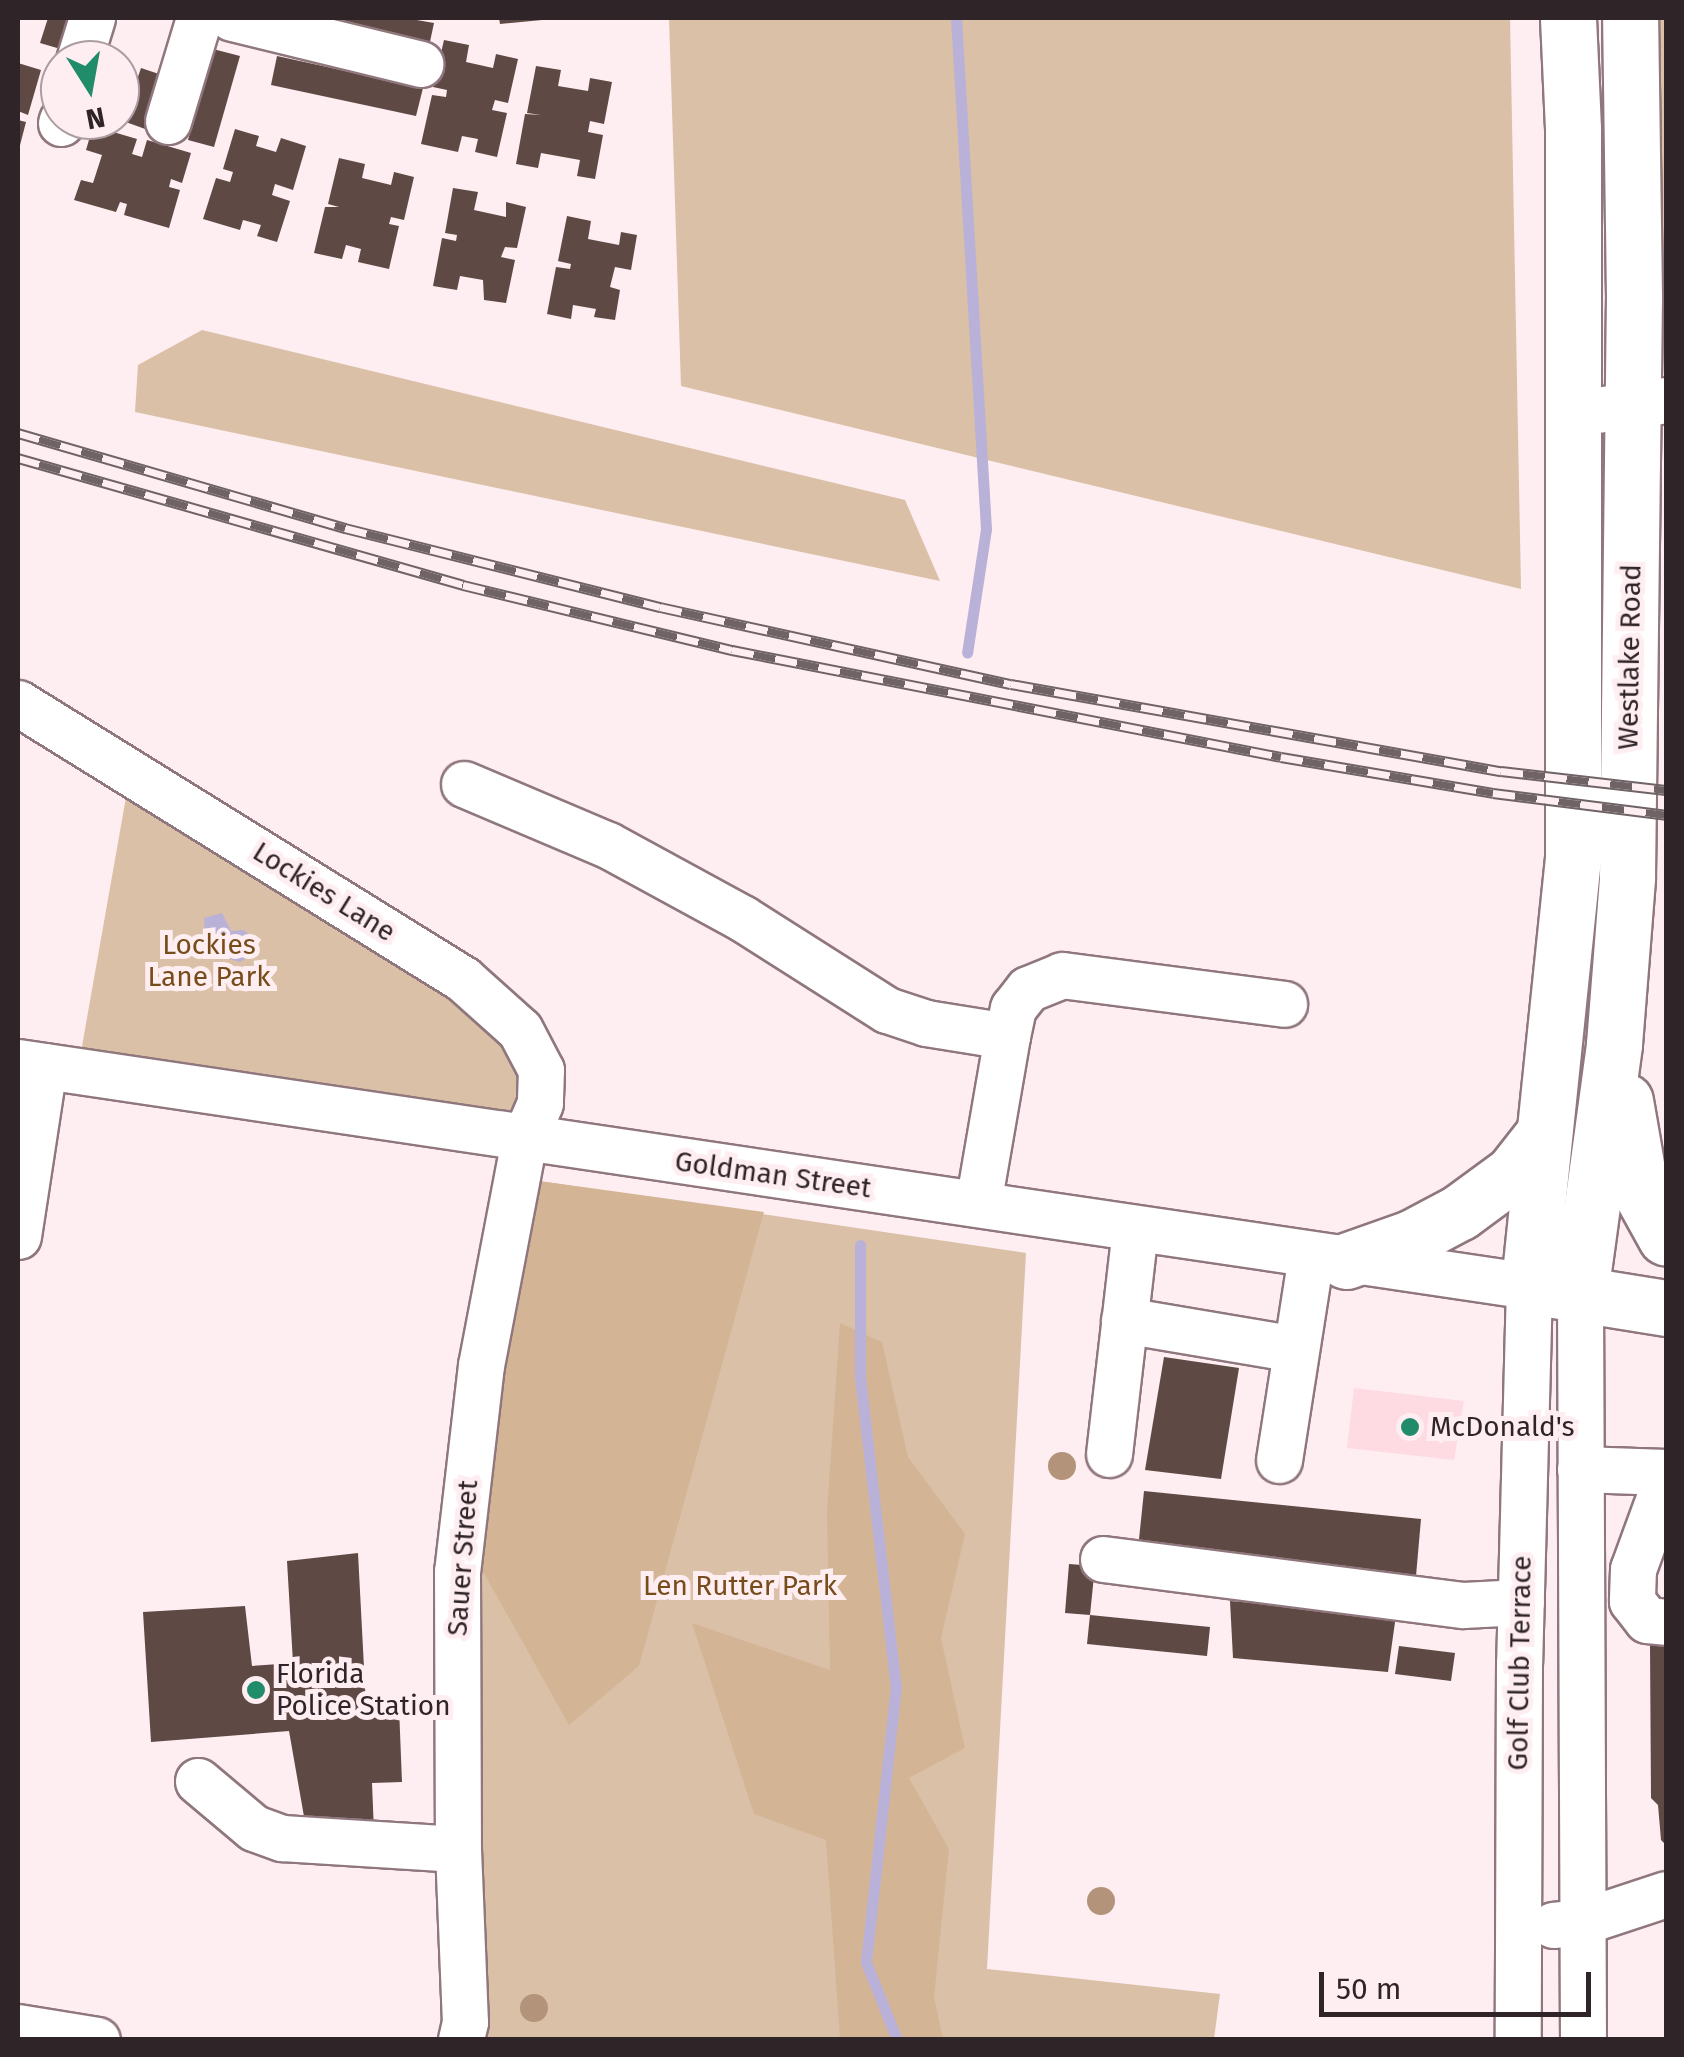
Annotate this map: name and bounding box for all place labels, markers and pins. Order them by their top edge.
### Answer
place label: McDonald's [1430,1410,1575,1444]
marker: McDonald's [1399,1416,1421,1438]
place label: Florida Police Station [276,1657,451,1723]
marker: Florida Police Station [245,1679,267,1701]

